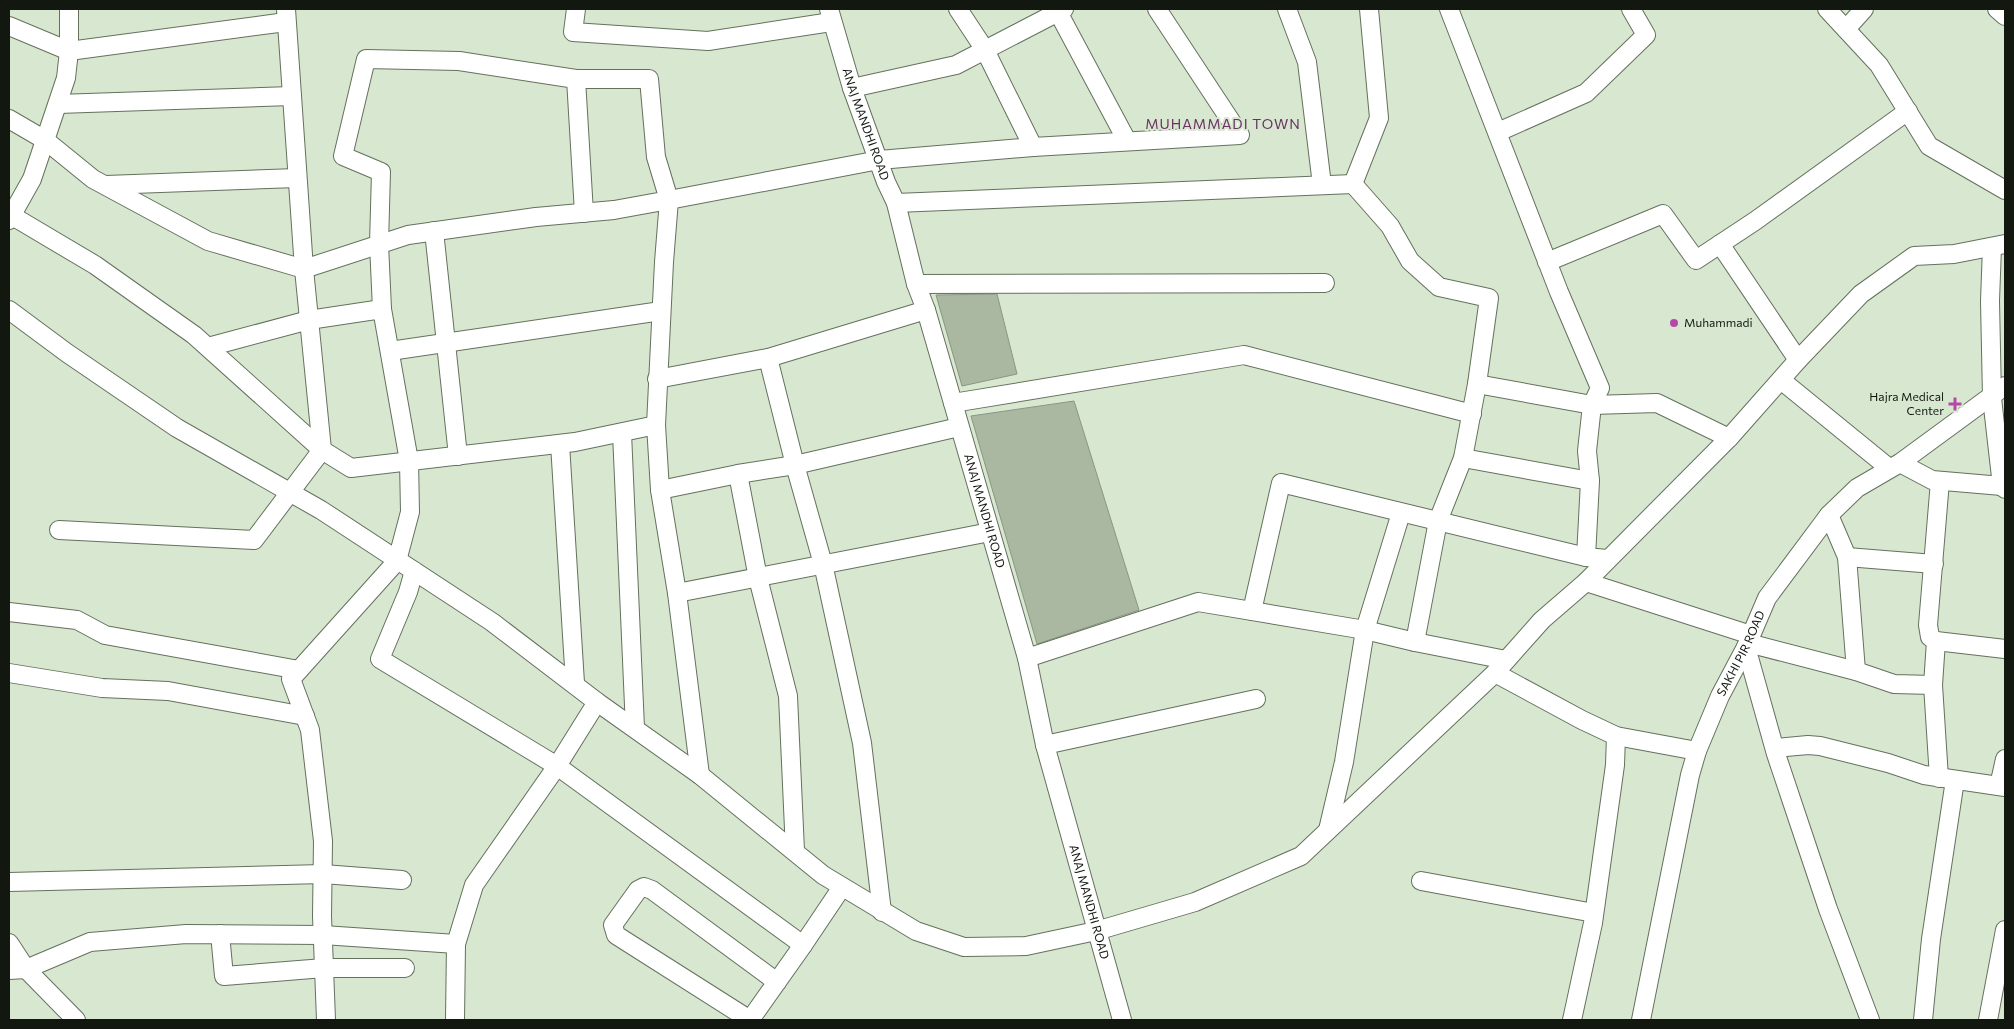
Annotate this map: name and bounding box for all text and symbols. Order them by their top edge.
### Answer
street label: ANAJ MANDHI ROAD [841,66,893,182]
district label: MUHAMMADI TOWN [1145,115,1301,132]
place label: Muhammadi [1684,315,1753,329]
marker: Muhammadi [1668,317,1680,329]
place label: Hajra Medical Center [1869,389,1944,417]
marker: Hajra Medical Center [1948,397,1962,411]
street label: ANAJ MANDHI ROAD [962,452,1009,570]
street label: SAKHI PIR ROAD [1713,608,1767,698]
street label: ANAJ MANDHI ROAD [1067,843,1113,961]

